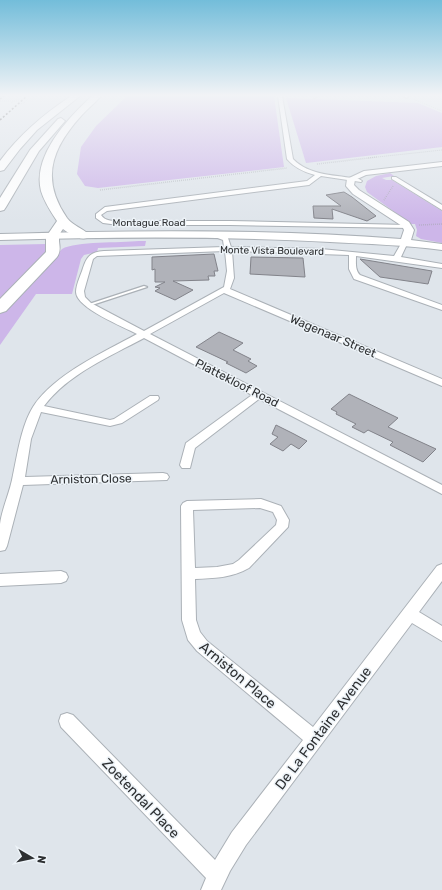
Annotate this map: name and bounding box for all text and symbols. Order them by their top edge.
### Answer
street label: Montague Road [113,217,185,229]
street label: Monte Vista Boulevard [220,244,324,258]
street label: Wagenaar Street [288,312,378,361]
street label: Plattekloof Road [193,356,281,410]
street label: Arniston Close [50,471,132,487]
street label: Arniston Place [196,638,280,712]
street label: De La Fontaine Avenue [272,663,375,793]
street label: Zoetendal Place [98,755,183,842]
north arrow [12,838,52,878]
text: N [34,855,48,864]

